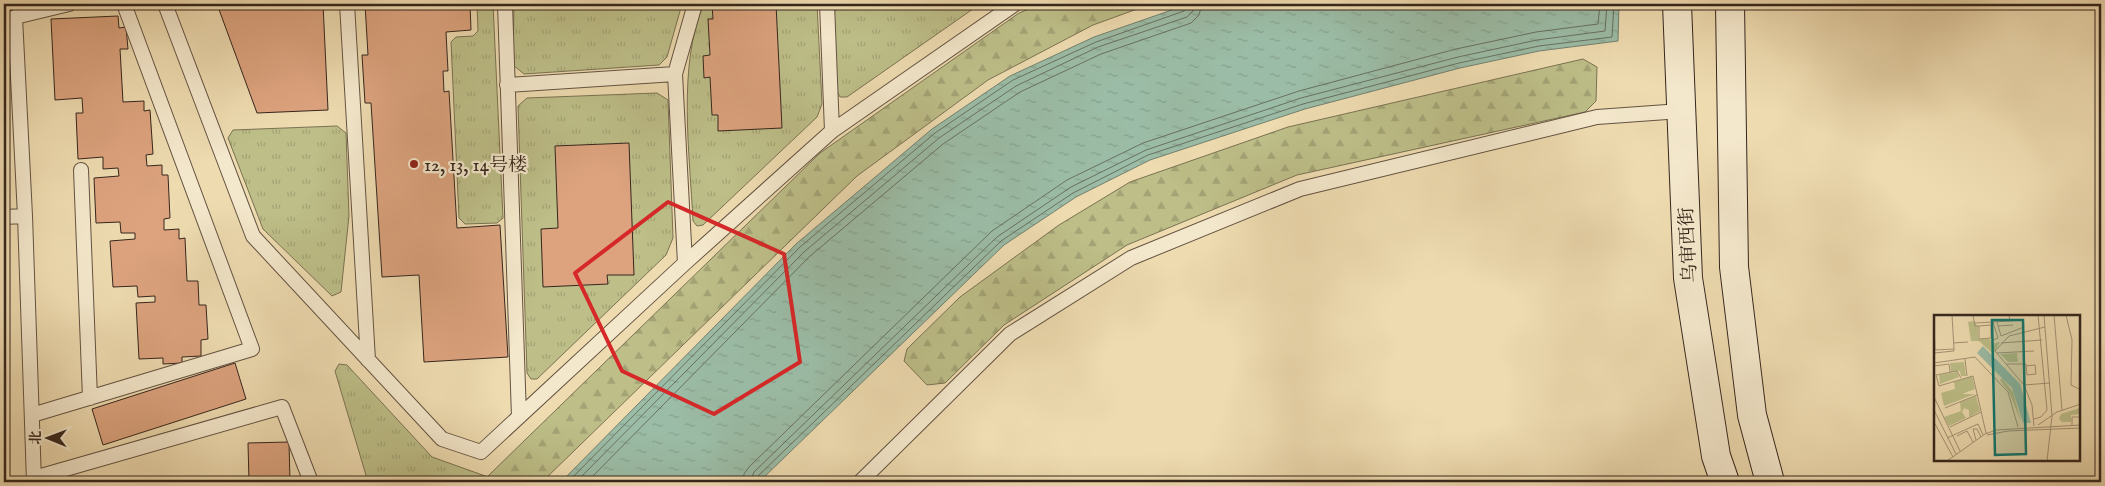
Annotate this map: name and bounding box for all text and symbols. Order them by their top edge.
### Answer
place label: 12, 13, 14号楼 [424,154,527,178]
marker: 12, 13, 14号楼 [408,158,420,170]
street label: 乌审西街 [1675,206,1703,283]
inset map [1934,315,2080,461]
north arrow [22,414,72,464]
text: 北 [27,431,45,445]

